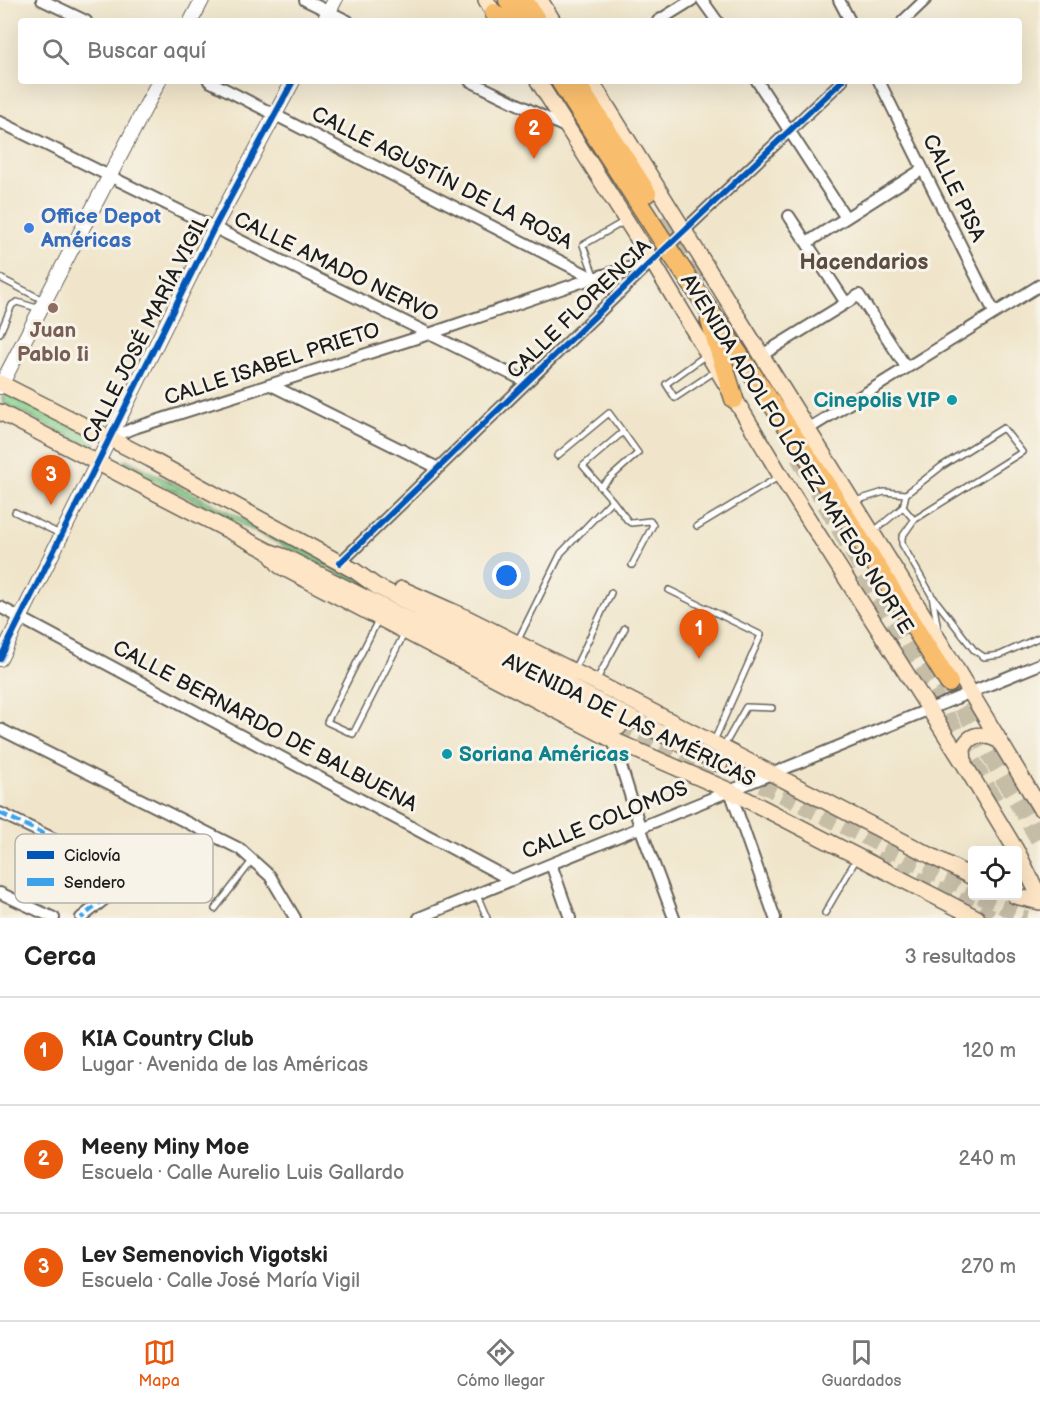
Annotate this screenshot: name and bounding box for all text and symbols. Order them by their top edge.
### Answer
search box [18,18,1022,84]
icon: search [39,35,72,68]
text: Buscar aquí [87,38,206,65]
street label: CALLE AGUSTÍN DE LA ROSA [307,101,577,255]
pin: 2 [514,110,554,159]
street label: CALLE PISA [917,130,991,246]
place label: Office Depot Américas [40,204,161,253]
street label: CALLE AMADO NERVO [230,207,442,327]
street label: CALLE JOSÉ MARÍA VIGIL [77,211,215,447]
marker: Office Depot Américas [22,221,36,235]
street label: CALLE FLORENCIA [502,234,656,384]
district label: Hacendarios [800,249,929,276]
street label: AVENIDA ADOLFO LÓPEZ MATEOS NORTE [675,270,919,638]
marker: Juan Pablo Ii [46,301,60,315]
street label: CALLE ISABEL PRIETO [161,317,383,411]
place label: Juan Pablo Ii [17,318,89,367]
place label: Cinepolis VIP [814,388,941,413]
marker: Cinepolis VIP [945,393,959,407]
pin: 3 [32,456,70,505]
your location [492,561,521,590]
pin: 1 [680,610,718,659]
street label: CALLE BERNARDO DE BALBUENA [108,635,422,817]
street label: AVENIDA DE LAS AMÉRICAS [499,648,759,792]
place label: Soriana Américas [459,742,629,767]
marker: Soriana Américas [440,747,454,761]
street label: CALLE COLOMOS [518,775,692,865]
legend [15,834,213,903]
map controls [968,846,1022,900]
button: locate [968,846,1022,900]
text: Ciclovía [64,847,121,866]
text: Sendero [64,874,125,893]
text: Cerca [24,942,96,973]
text: 3 resultados [905,945,1016,969]
text: KIA Country Club [81,1026,254,1053]
text: 1 [39,1039,48,1063]
text: 120 m [963,1039,1016,1063]
text: Lugar · Avenida de las Américas [81,1053,368,1077]
text: Meeny Miny Moe [81,1134,249,1161]
text: 2 [38,1147,49,1171]
text: 240 m [959,1147,1016,1171]
text: Escuela · Calle Aurelio Luis Gallardo [81,1161,404,1185]
text: Lev Semenovich Vigotski [81,1242,328,1269]
text: 3 [38,1255,49,1279]
text: 270 m [961,1255,1016,1279]
text: Escuela · Calle José María Vigil [81,1269,360,1293]
tab: Mapa [139,1336,180,1391]
tab: Cómo llegar [457,1336,545,1391]
tab: Guardados [822,1336,901,1391]

